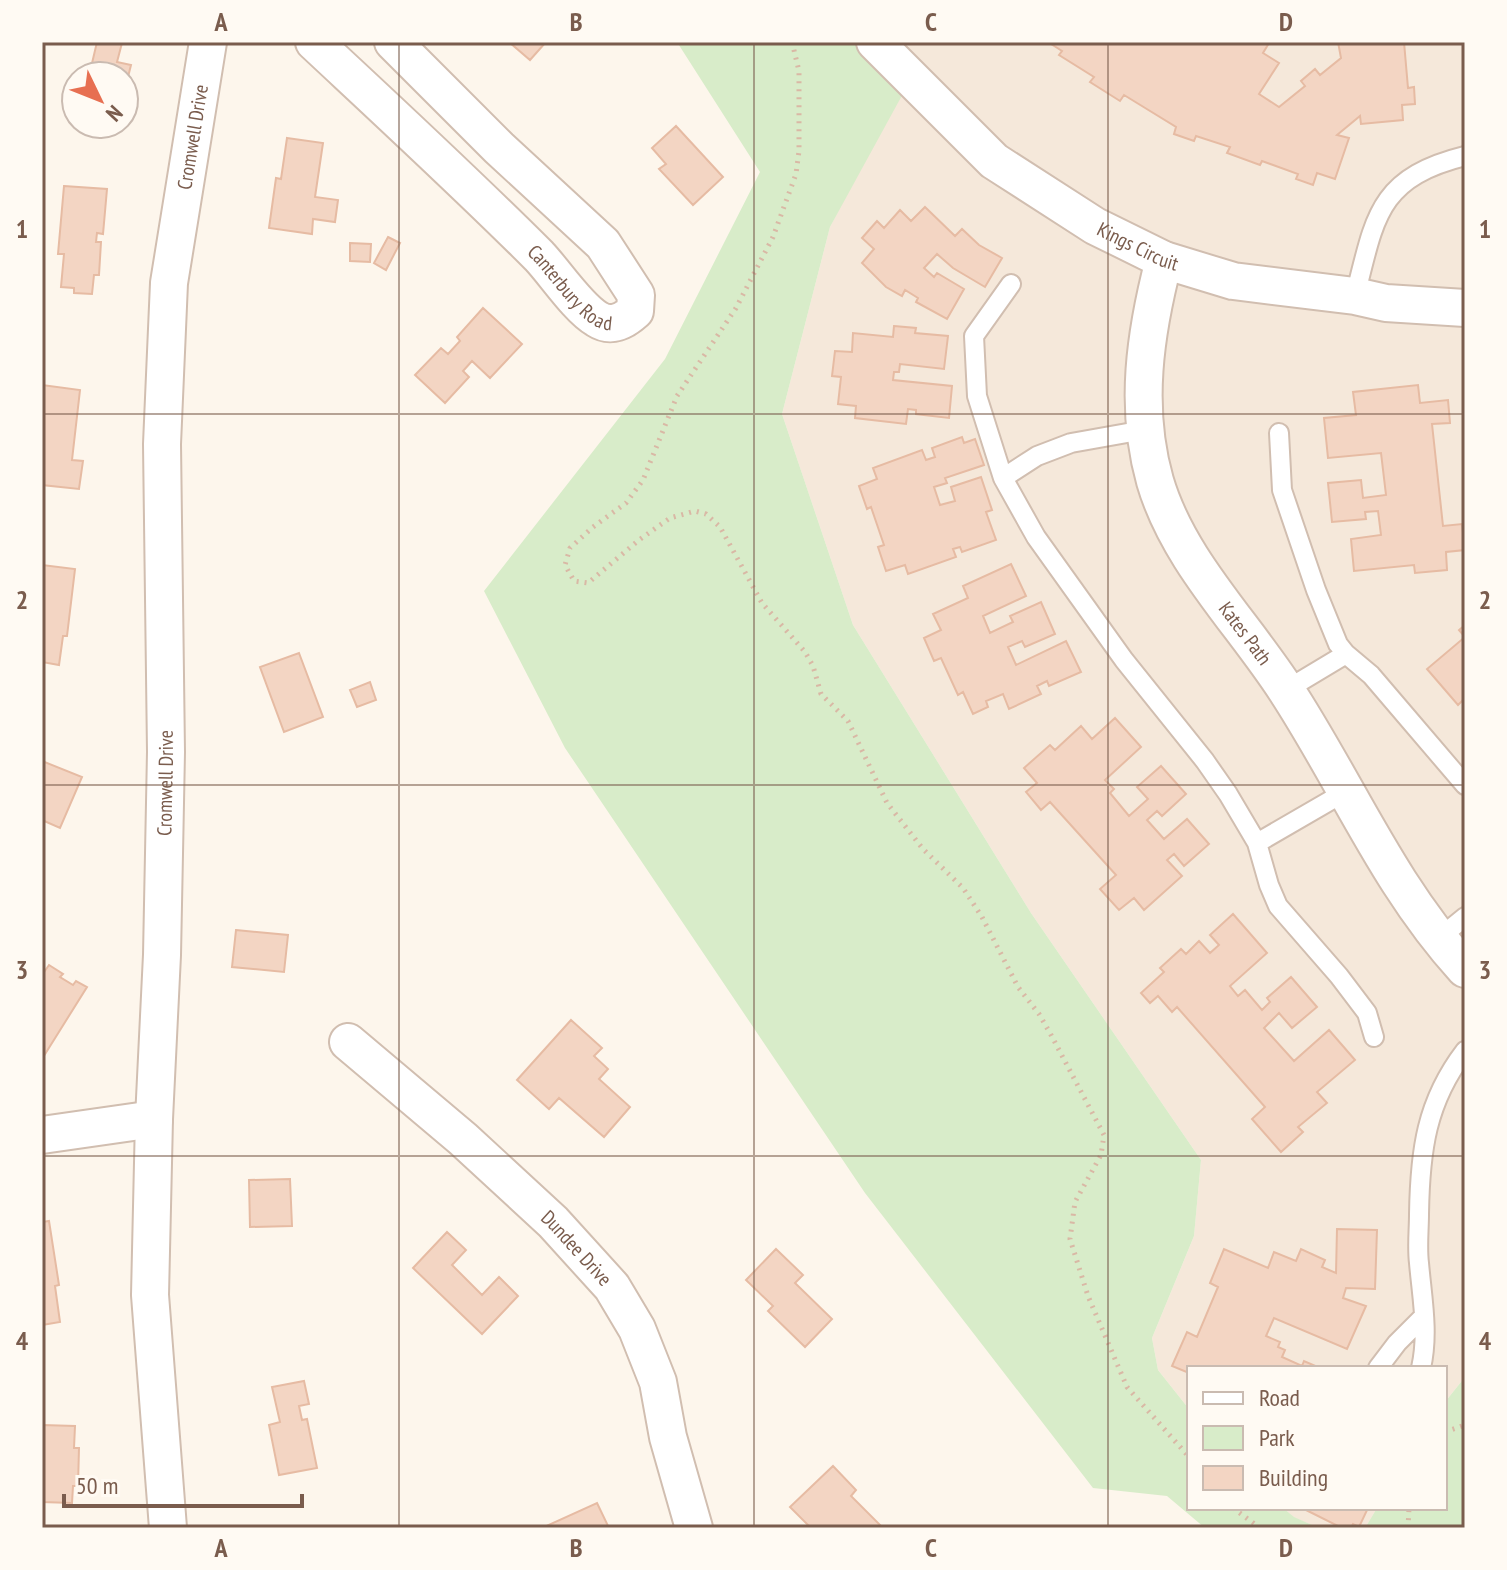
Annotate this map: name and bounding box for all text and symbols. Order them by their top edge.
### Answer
text: A [213,5,228,38]
text: B [570,5,583,38]
text: C [925,5,937,38]
text: D [1279,5,1293,38]
north arrow [60,60,140,140]
street label: Cromwell Drive [171,83,214,191]
text: N [100,100,129,128]
text: 1 [16,212,28,245]
text: 1 [1479,212,1491,245]
street label: Kings Circuit [1093,216,1182,277]
street label: Canterbury Road [522,239,614,336]
text: 2 [16,583,28,616]
text: 2 [1479,583,1491,616]
street label: Kates Path [1213,596,1278,670]
street label: Cromwell Drive [151,730,179,836]
text: 3 [16,953,28,986]
text: 3 [1479,953,1491,986]
street label: Dundee Drive [536,1205,618,1291]
text: 4 [16,1324,29,1357]
text: 4 [1479,1324,1492,1357]
legend [1187,1366,1447,1510]
text: Road [1259,1382,1300,1413]
text: Park [1259,1422,1295,1453]
scale bar [64,1458,302,1508]
text: Building [1259,1462,1328,1493]
text: 50 m [76,1470,118,1501]
text: A [213,1531,228,1564]
text: B [570,1531,583,1564]
text: C [925,1531,937,1564]
text: D [1279,1531,1293,1564]

